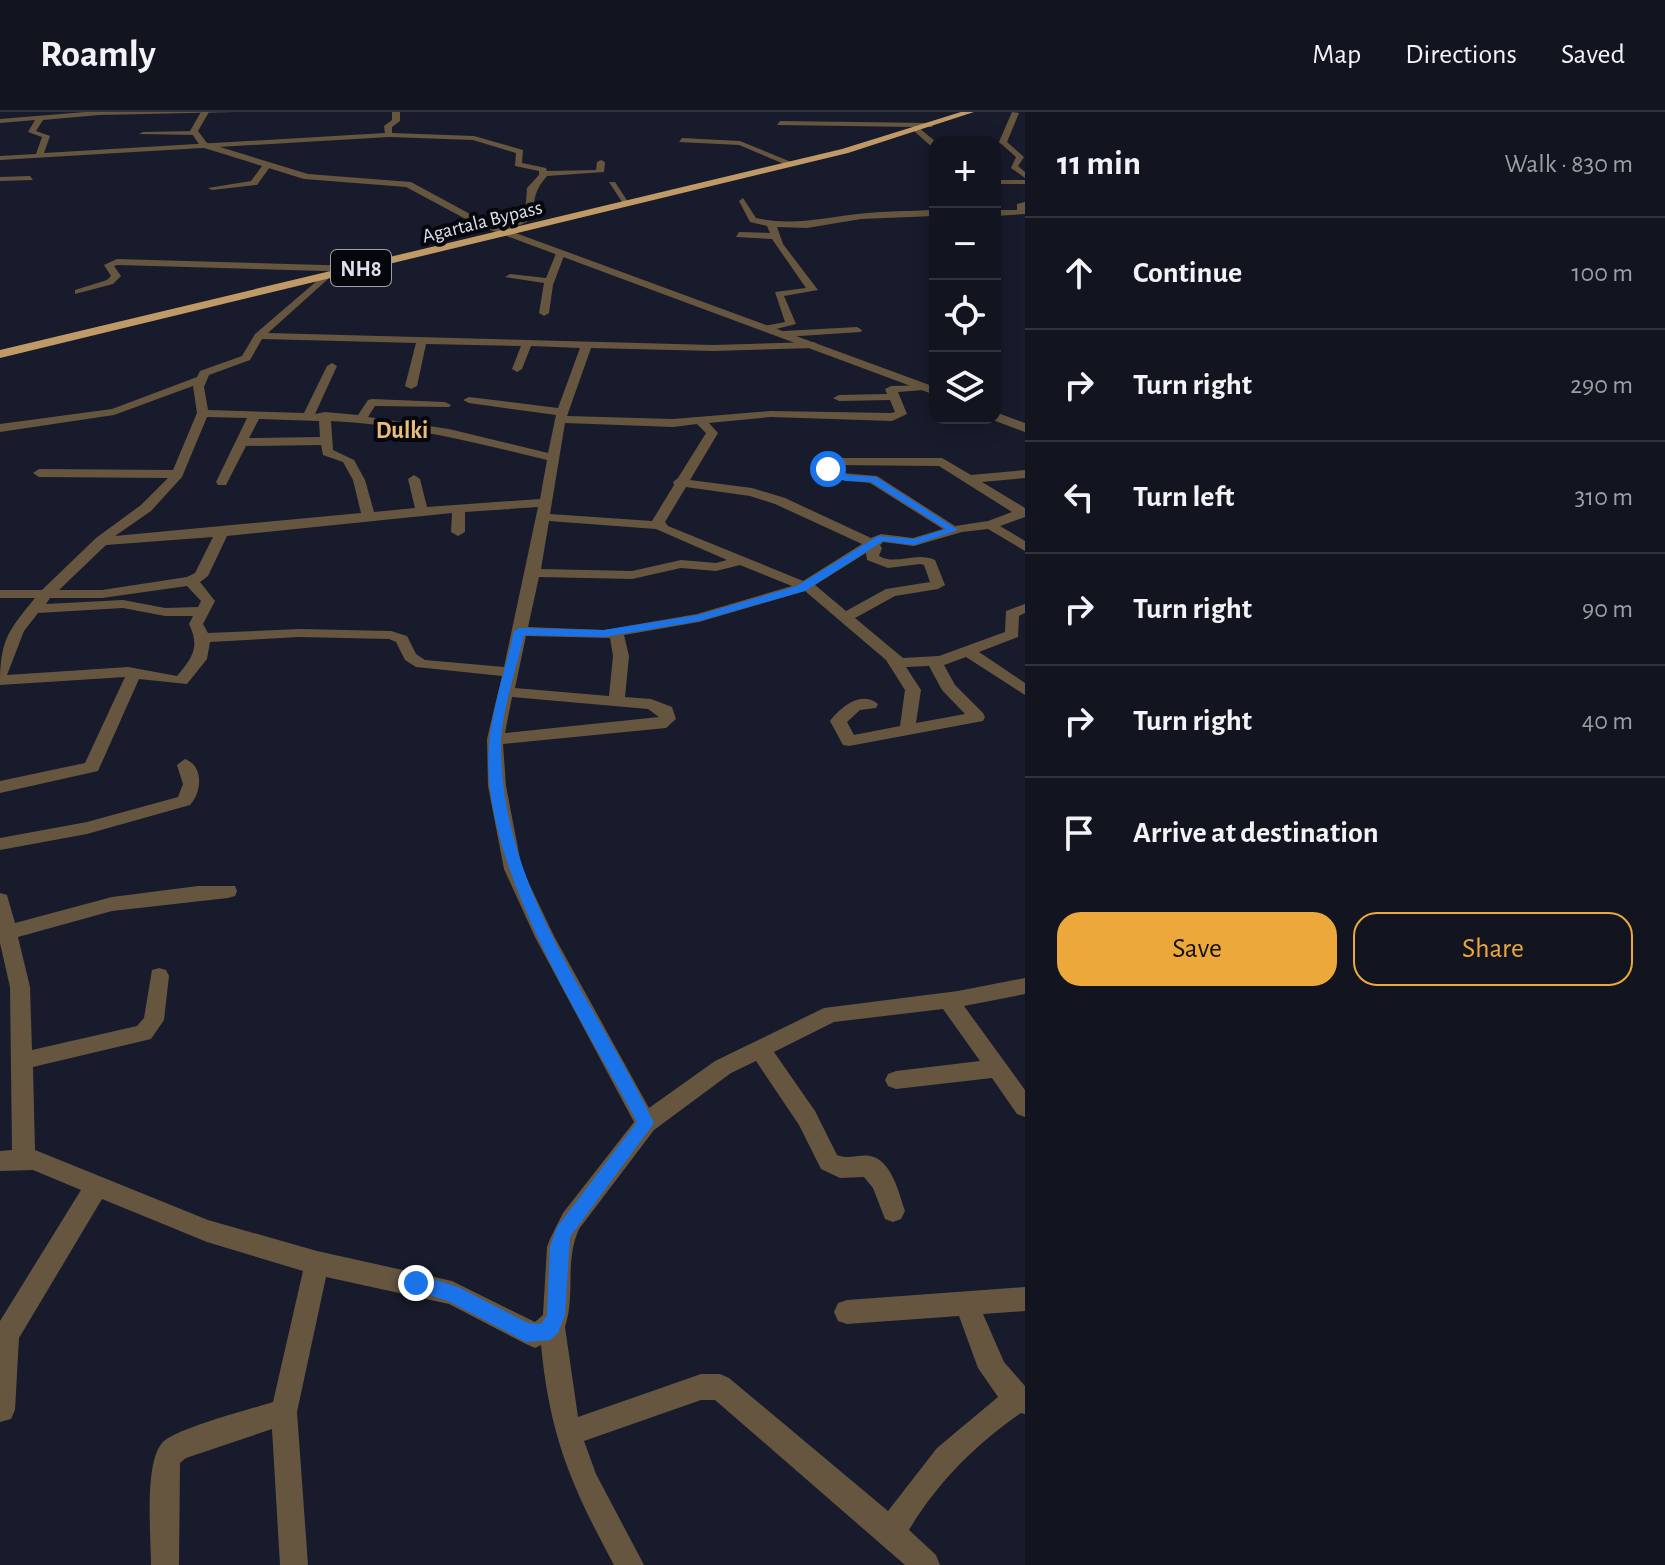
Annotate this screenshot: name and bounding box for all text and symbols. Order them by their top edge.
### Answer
text: Roamly [40,36,156,74]
text: Map [1312,41,1361,69]
text: Directions [1405,41,1517,69]
text: Saved [1561,41,1625,69]
map controls [929,136,1001,424]
button: + [929,136,1001,208]
text: 11 min [1057,147,1141,181]
text: Walk · 830 m [1505,151,1633,177]
street label: Agartala Bypass [420,197,544,247]
button: − [929,208,1001,280]
road number: NH8 [331,250,391,286]
icon: ahead [1057,251,1101,295]
text: Continue [1133,258,1242,288]
text: 100 m [1572,260,1633,286]
button: locate [929,280,1001,352]
button: layers [929,352,1001,424]
icon: right [1057,363,1101,407]
text: Turn right [1133,370,1252,400]
text: 290 m [1570,372,1633,398]
district label: Dulki [376,419,428,443]
route start [810,451,846,487]
icon: left [1057,475,1101,519]
text: Turn left [1133,482,1234,512]
text: 310 m [1575,484,1633,510]
icon: right [1057,587,1101,631]
text: Turn right [1133,594,1252,624]
text: 90 m [1582,596,1633,622]
icon: right [1057,699,1101,743]
text: Turn right [1133,706,1252,736]
text: 40 m [1582,708,1633,734]
icon: arrive [1057,811,1101,855]
text: Arrive at destination [1133,818,1379,848]
button: Save [1057,912,1337,986]
button: Share [1353,912,1633,986]
route end [398,1265,434,1301]

